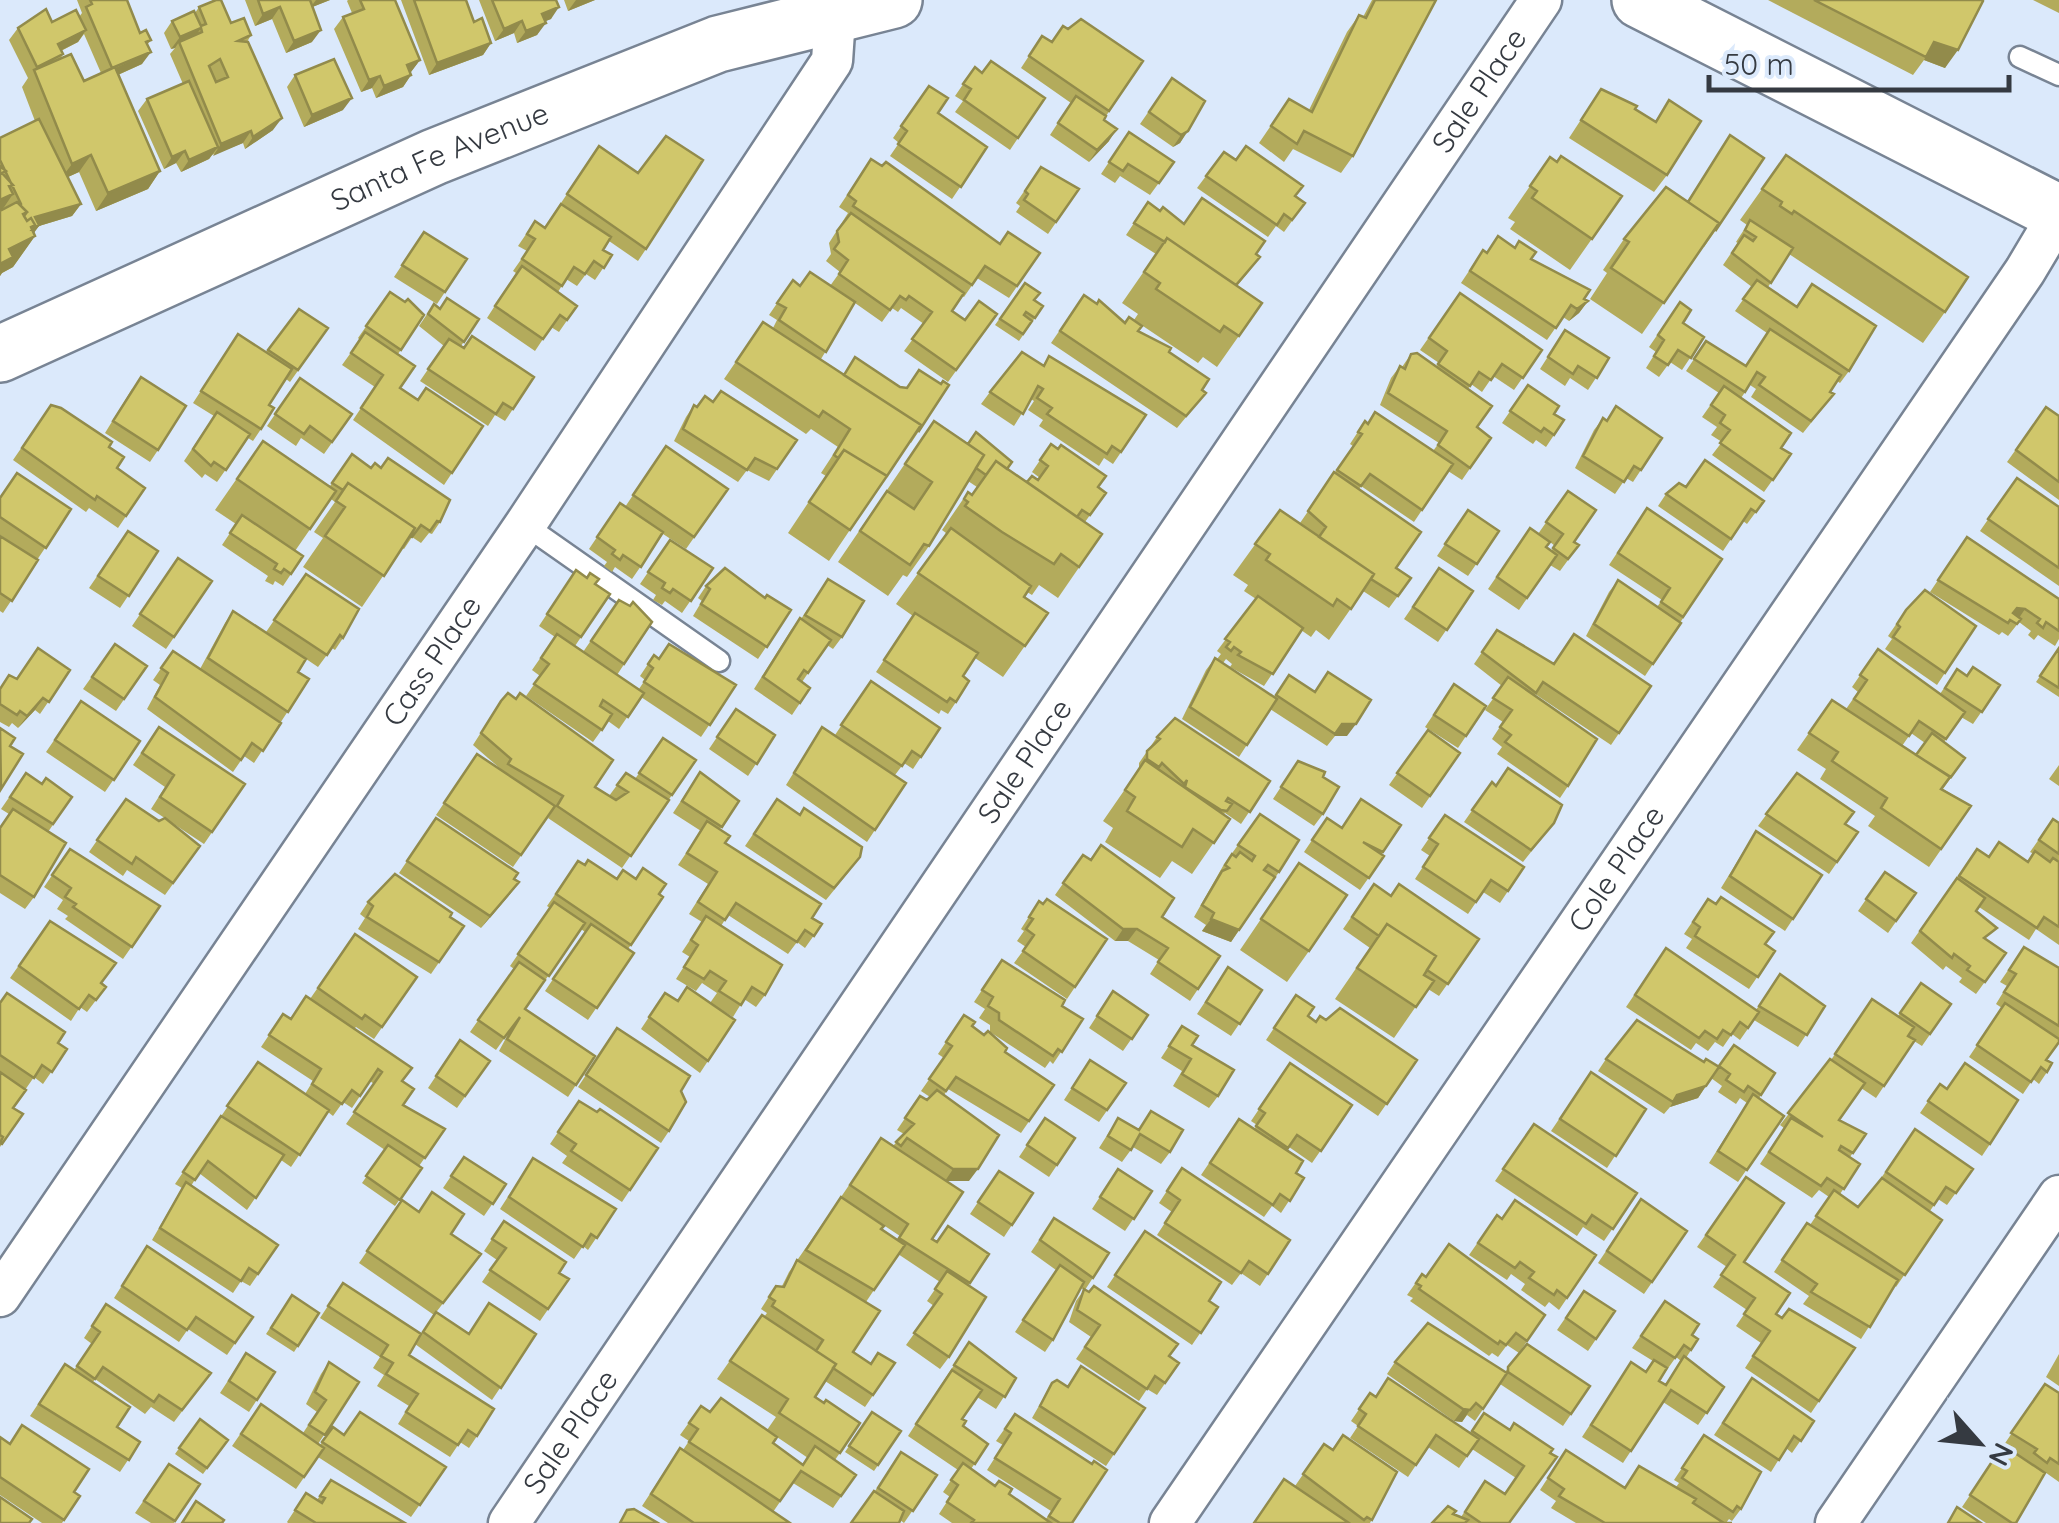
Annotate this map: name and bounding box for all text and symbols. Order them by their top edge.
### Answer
street label: Sale Place [1423,21,1534,160]
scale bar [1709,30,2009,92]
text: 50 m [1724,45,1794,83]
street label: Santa Fe Avenue [324,93,554,219]
street label: Cass Place [374,588,489,733]
street label: Sale Place [969,691,1080,830]
street label: Cole Place [1559,798,1672,939]
street label: Sale Place [514,1362,626,1501]
north arrow [1929,1393,2029,1493]
text: N [1981,1437,2022,1472]

